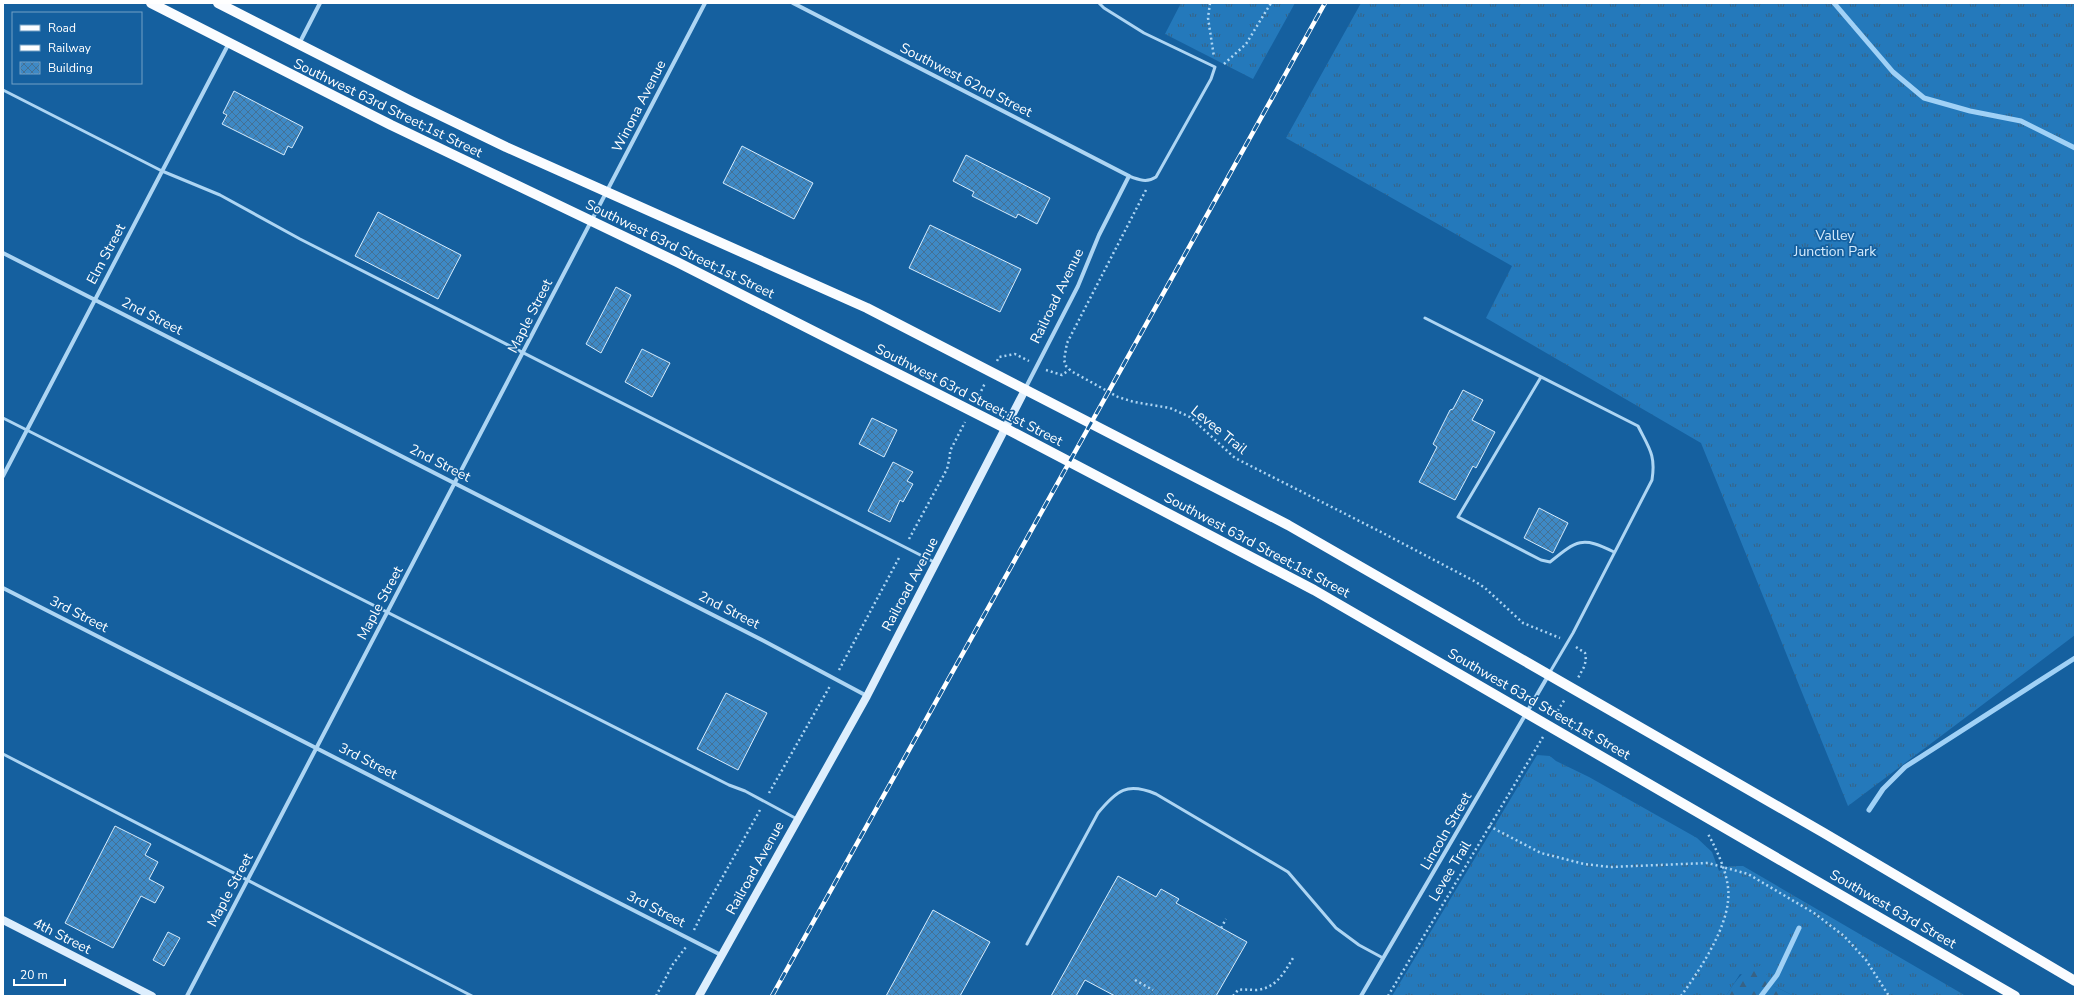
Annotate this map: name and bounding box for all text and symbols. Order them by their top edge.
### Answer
legend [12,12,142,84]
text: Road [48,20,76,36]
street label: Southwest 62nd Street [897,38,1035,122]
text: Railway [48,40,92,56]
street label: Southwest 63rd Street;1st Street [290,54,486,162]
street label: Winona Avenue [608,57,670,155]
text: Building [48,60,93,76]
street label: Southwest 63rd Street;1st Street [582,195,778,303]
street label: Elm Street [82,220,130,288]
park label: Valley Junction Park [1793,226,1877,261]
street label: Railroad Avenue [1026,245,1088,347]
street label: Maple Street [503,276,557,356]
street label: 2nd Street [118,292,186,340]
street label: Southwest 63rd Street;1st Street [872,339,1066,451]
street label: Levee Trail [1187,401,1252,459]
street label: 2nd Street [406,439,474,487]
street label: Southwest 63rd Street;1st Street [1161,488,1353,602]
street label: Railroad Avenue [877,534,943,634]
street label: Maple Street [353,563,407,643]
street label: 2nd Street [695,586,763,634]
street label: 3rd Street [46,591,112,637]
street label: Southwest 63rd Street;1st Street [1444,644,1634,764]
street label: 3rd Street [335,738,401,784]
street label: Lincoln Street [1416,789,1476,873]
street label: Railroad Avenue [722,818,788,918]
street label: Levee Trail [1424,836,1476,905]
street label: Maple Street [203,850,257,930]
street label: Southwest 63rd Street [1826,865,1960,953]
street label: 3rd Street [623,886,689,932]
street label: 4th Street [30,913,94,959]
scale bar [14,961,65,987]
text: 20 m [20,967,48,983]

